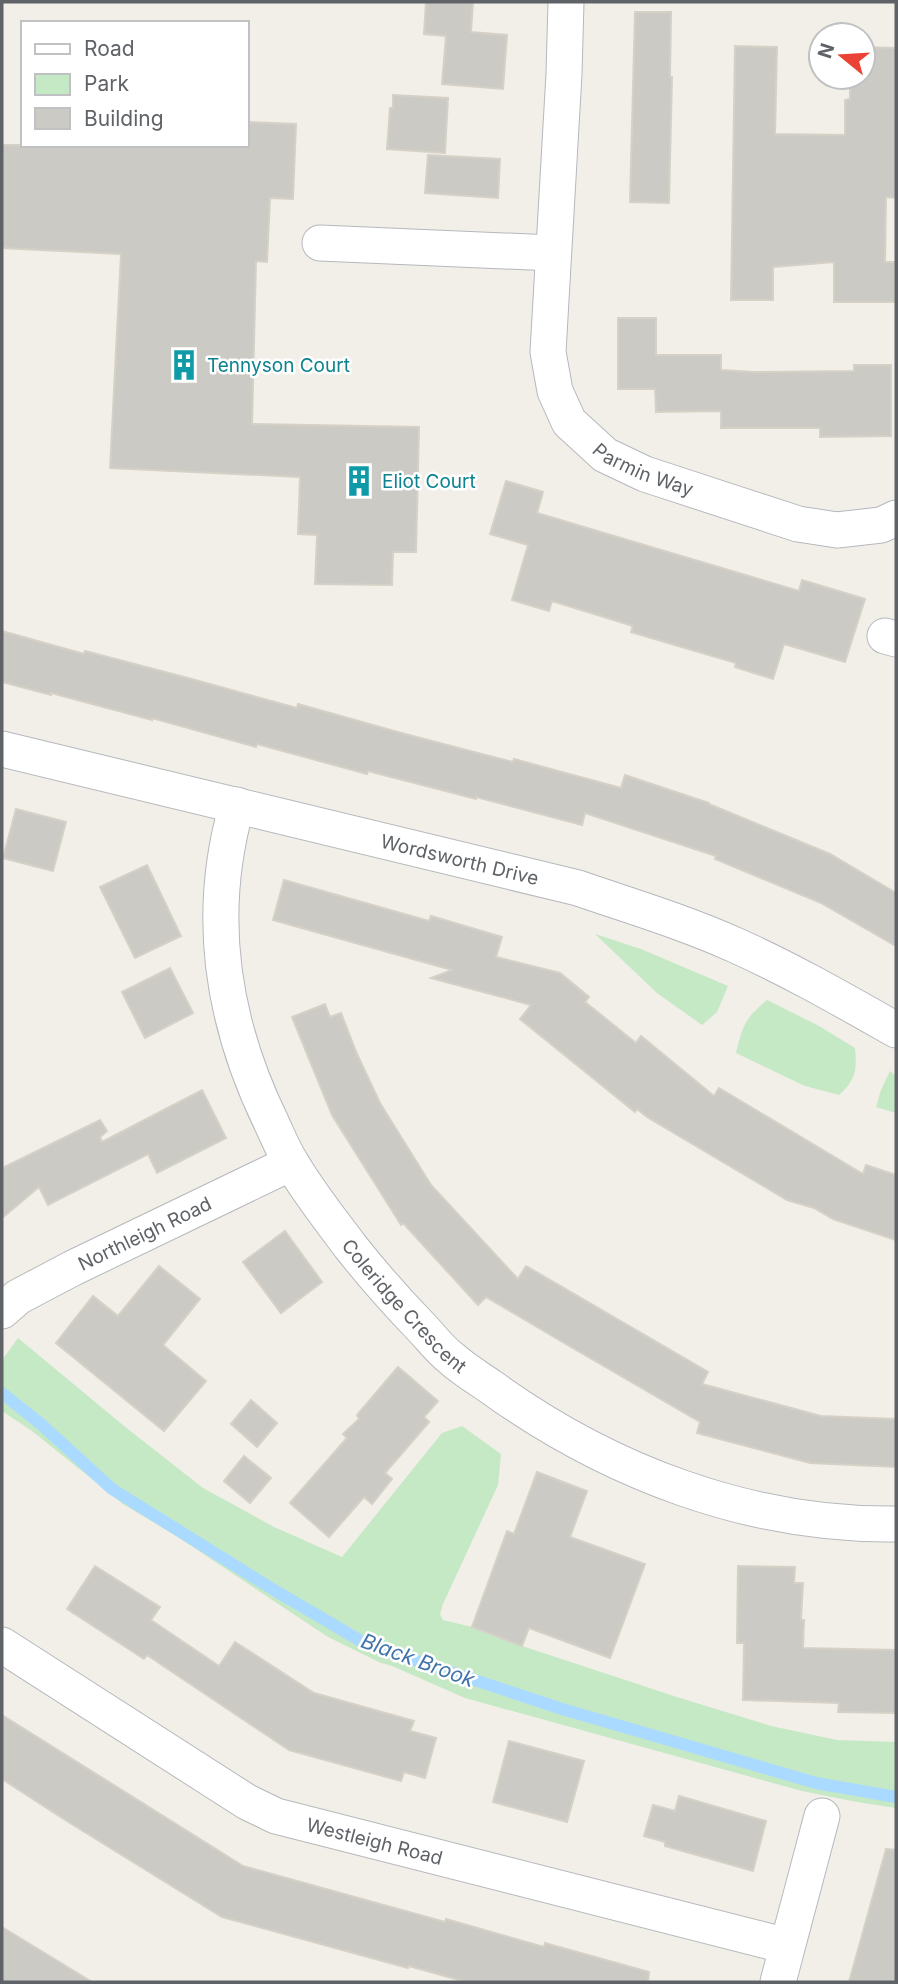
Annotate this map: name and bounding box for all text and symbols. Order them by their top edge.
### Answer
legend [21,21,248,147]
north arrow [807,21,877,91]
text: Road [84,36,135,61]
text: N [813,40,839,61]
text: Park [84,71,129,96]
text: Building [84,106,164,131]
building icon: Tennyson Court [167,348,201,382]
place label: Tennyson Court [207,354,350,377]
street label: Parmin Way [588,438,697,501]
building icon: Eliot Court [342,464,376,498]
place label: Eliot Court [382,470,476,493]
street label: Wordsworth Drive [379,829,541,890]
street label: Northleigh Road [74,1192,215,1275]
street label: Coleridge Crescent [337,1234,471,1378]
water label: Black Brook [358,1628,479,1692]
street label: Westleigh Road [304,1813,445,1869]

